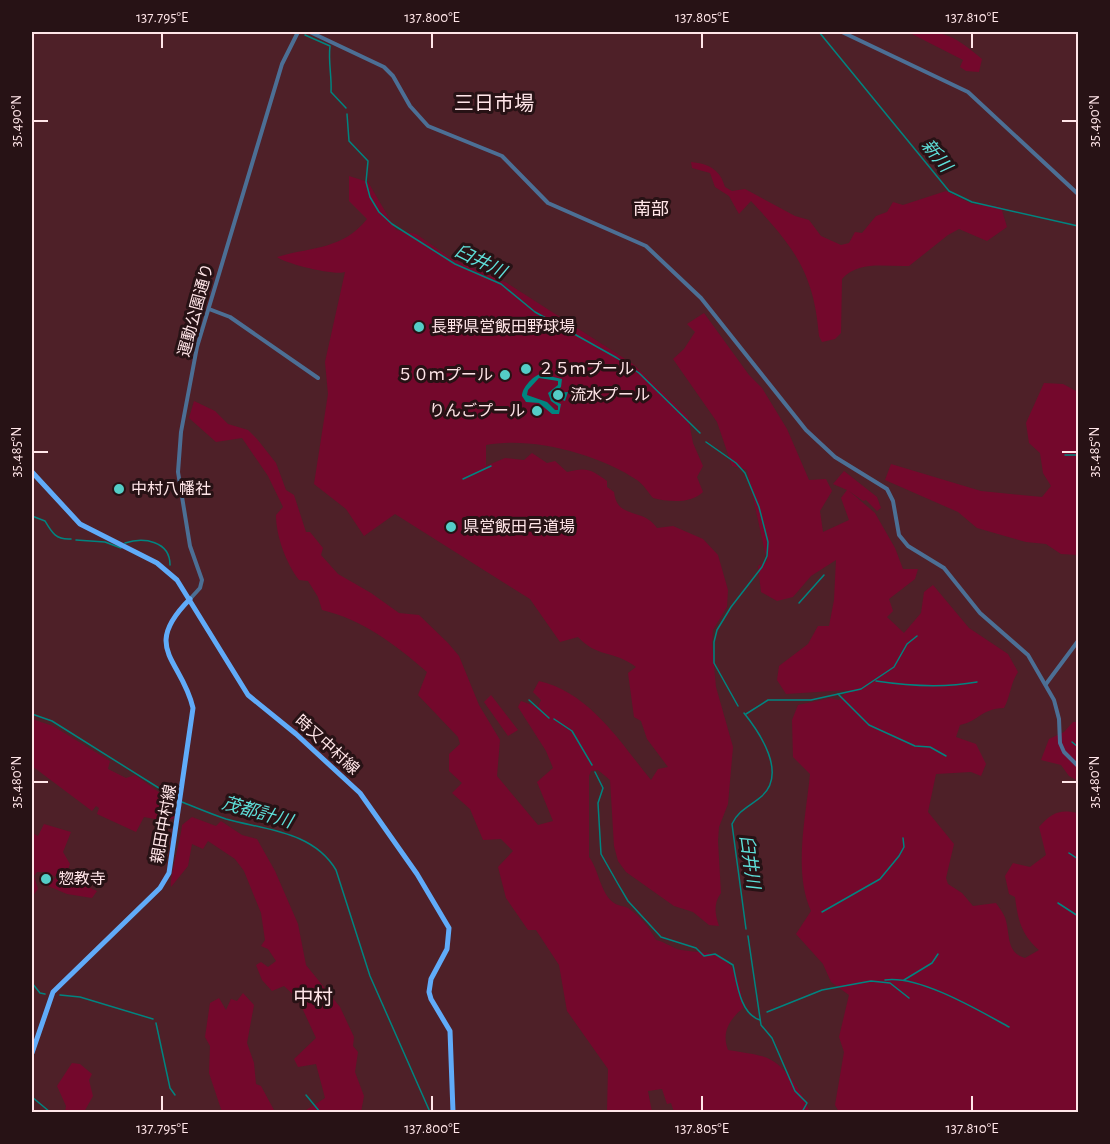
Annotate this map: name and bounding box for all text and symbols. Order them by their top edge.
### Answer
text: 137.795°E [136,10,188,25]
text: 137.800°E [404,10,460,25]
text: 137.805°E [675,10,729,25]
text: 137.810°E [946,10,998,25]
district label: 三日市場 [454,93,534,114]
text: 35.490°N [9,95,24,147]
text: 35.490°N [1087,95,1102,147]
water label: 新川 [918,135,957,177]
district label: 南部 [633,200,669,219]
water label: 臼井川 [452,240,511,283]
street label: 運動公園通り [175,261,216,358]
place label: 長野県営飯田野球場 [431,318,575,335]
marker: 長野県営飯田野球場 [412,320,426,334]
place label: ２５ｍプール [538,361,634,377]
marker: ２５ｍプール [519,362,533,376]
place label: ５０ｍプール [397,367,493,383]
marker: ５０ｍプール [498,368,512,382]
place label: 流水プール [570,387,650,403]
marker: 流水プール [551,388,565,402]
place label: りんごプール [429,402,525,419]
marker: りんごプール [530,404,544,418]
text: 35.485°N [9,426,24,478]
text: 35.485°N [1087,426,1102,478]
place label: 中村八幡社 [131,480,211,497]
marker: 中村八幡社 [112,482,126,496]
place label: 県営飯田弓道場 [463,518,575,535]
marker: 県営飯田弓道場 [444,520,458,534]
street label: 時又中村線 [292,712,363,778]
text: 35.480°N [9,756,24,808]
text: 35.480°N [1087,756,1102,808]
street label: 親田中村線 [148,783,179,865]
water label: 茂都計川 [220,793,297,832]
water label: 臼井川 [736,834,764,892]
place label: 惣教寺 [58,870,106,887]
marker: 惣教寺 [39,872,53,886]
district label: 中村 [293,987,333,1008]
text: 137.795°E [136,1121,188,1136]
text: 137.800°E [404,1121,460,1136]
text: 137.805°E [675,1121,729,1136]
text: 137.810°E [946,1121,998,1136]

